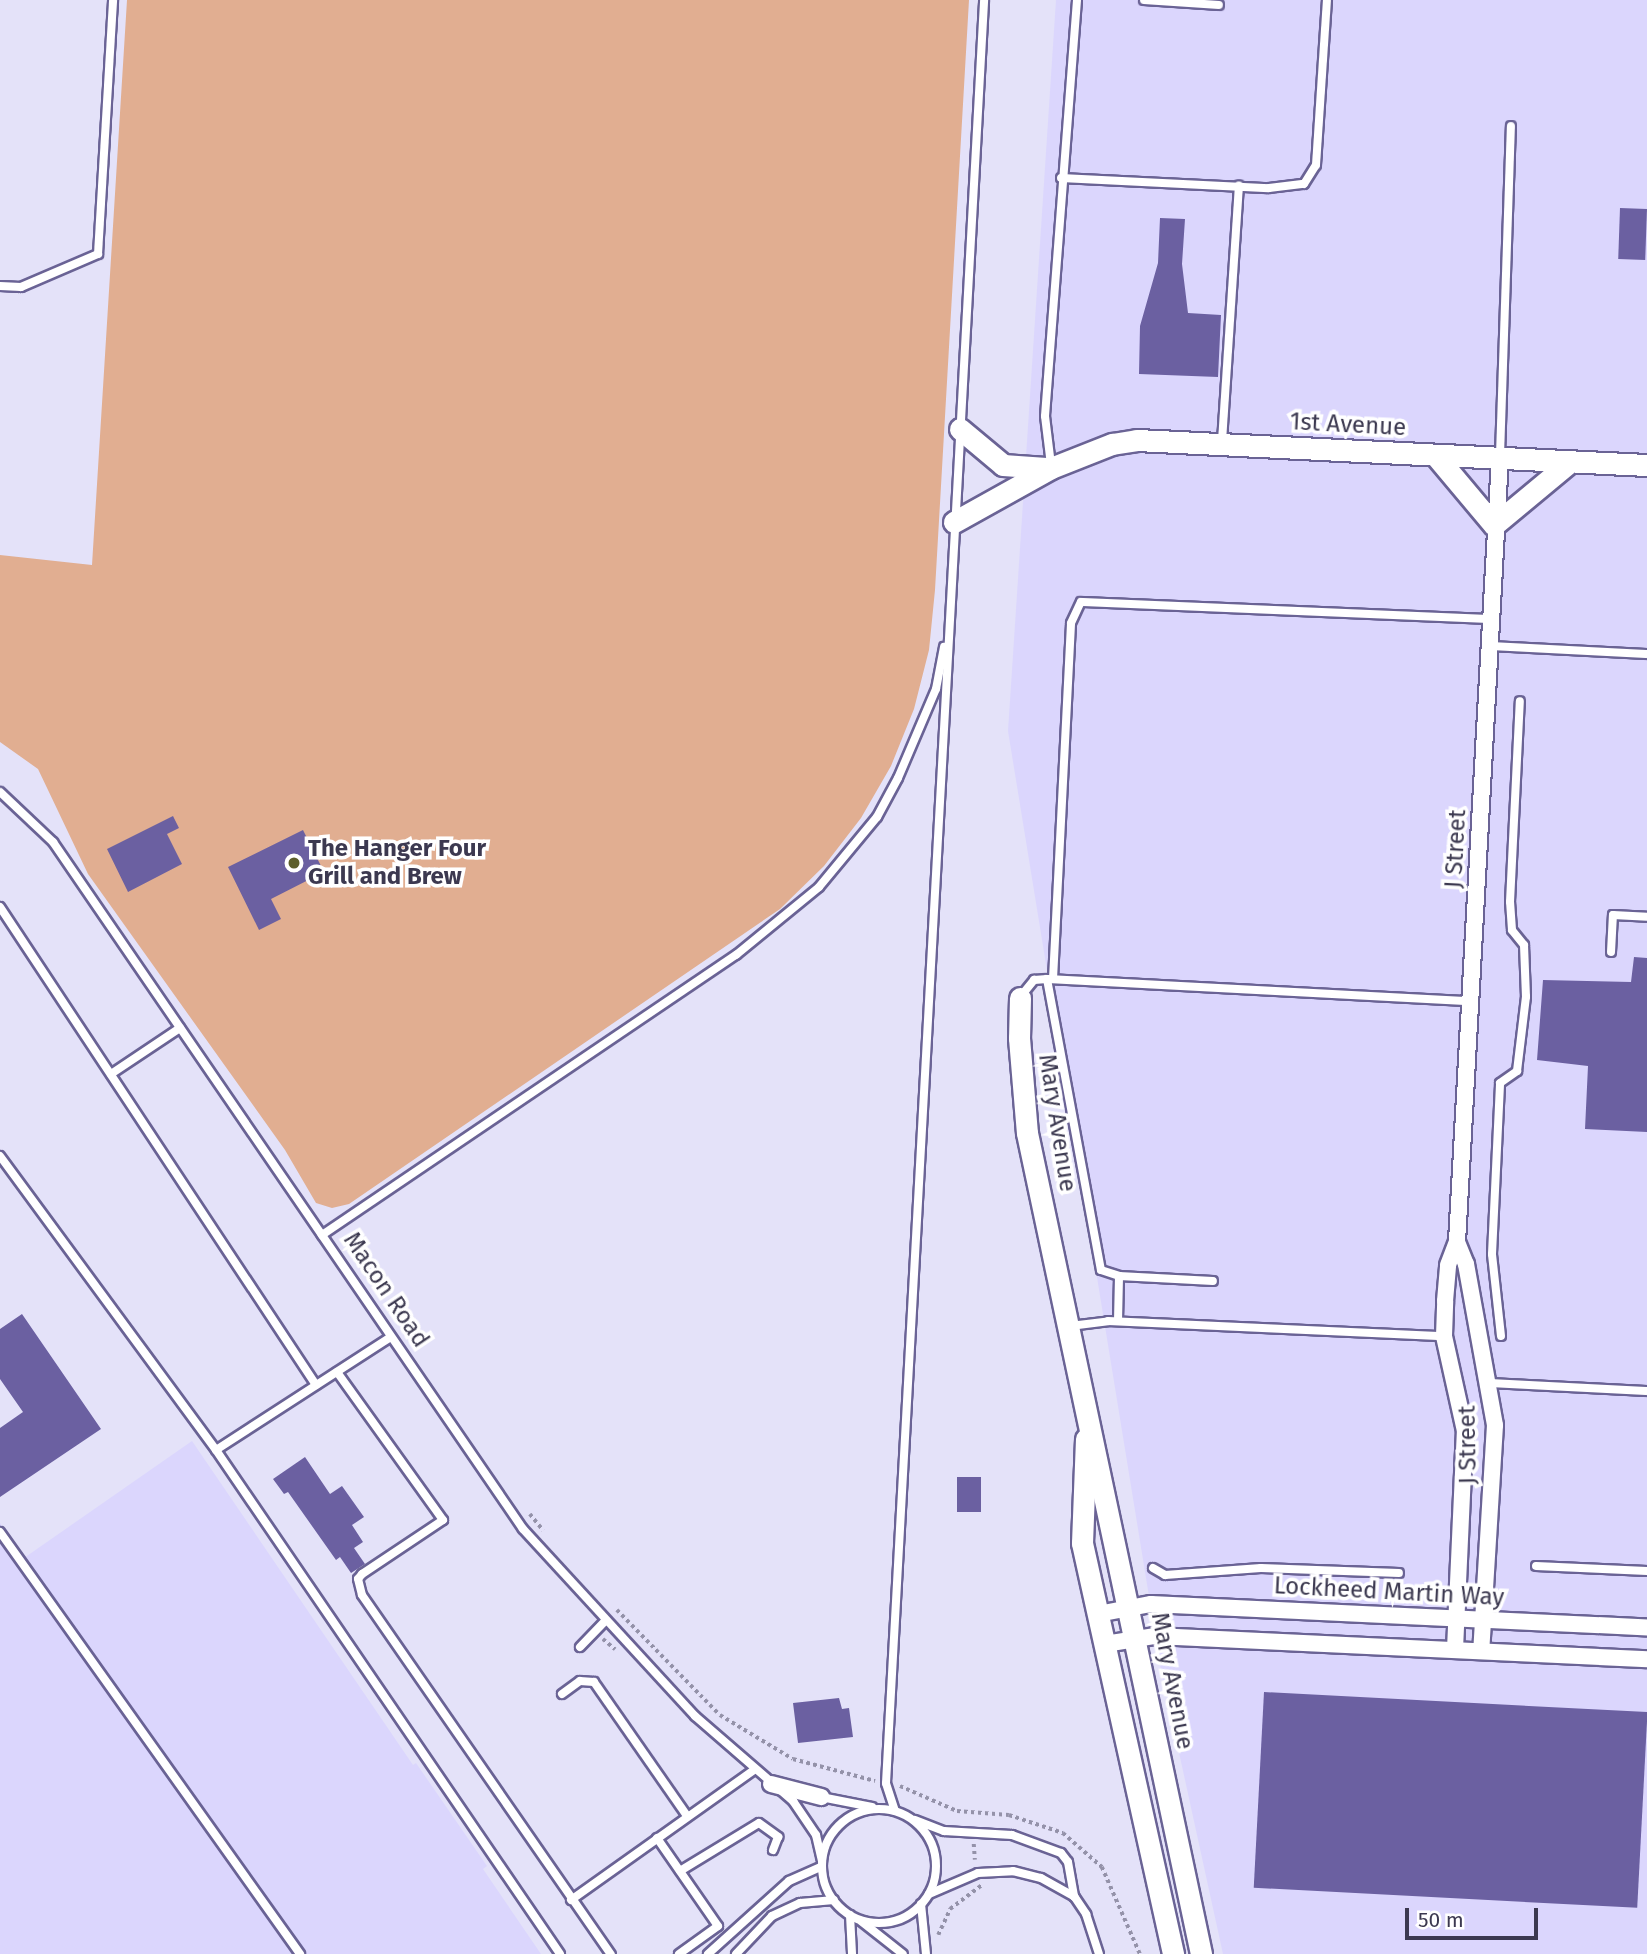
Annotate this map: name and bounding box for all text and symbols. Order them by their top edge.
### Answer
street label: 1st Avenue [1289,408,1407,442]
street label: J Street [1440,809,1472,889]
place label: The Hanger Four Grill and Brew [308,835,486,891]
marker: The Hanger Four Grill and Brew [286,855,302,871]
street label: Mary Avenue [1032,1052,1082,1194]
street label: Macon Road [337,1227,435,1353]
street label: J Street [1453,1405,1483,1485]
street label: Lockheed Martin Way [1273,1572,1505,1612]
street label: Mary Avenue [1145,1610,1199,1752]
scale bar [1409,1895,1542,1939]
text: 50 m [1418,1907,1464,1933]

